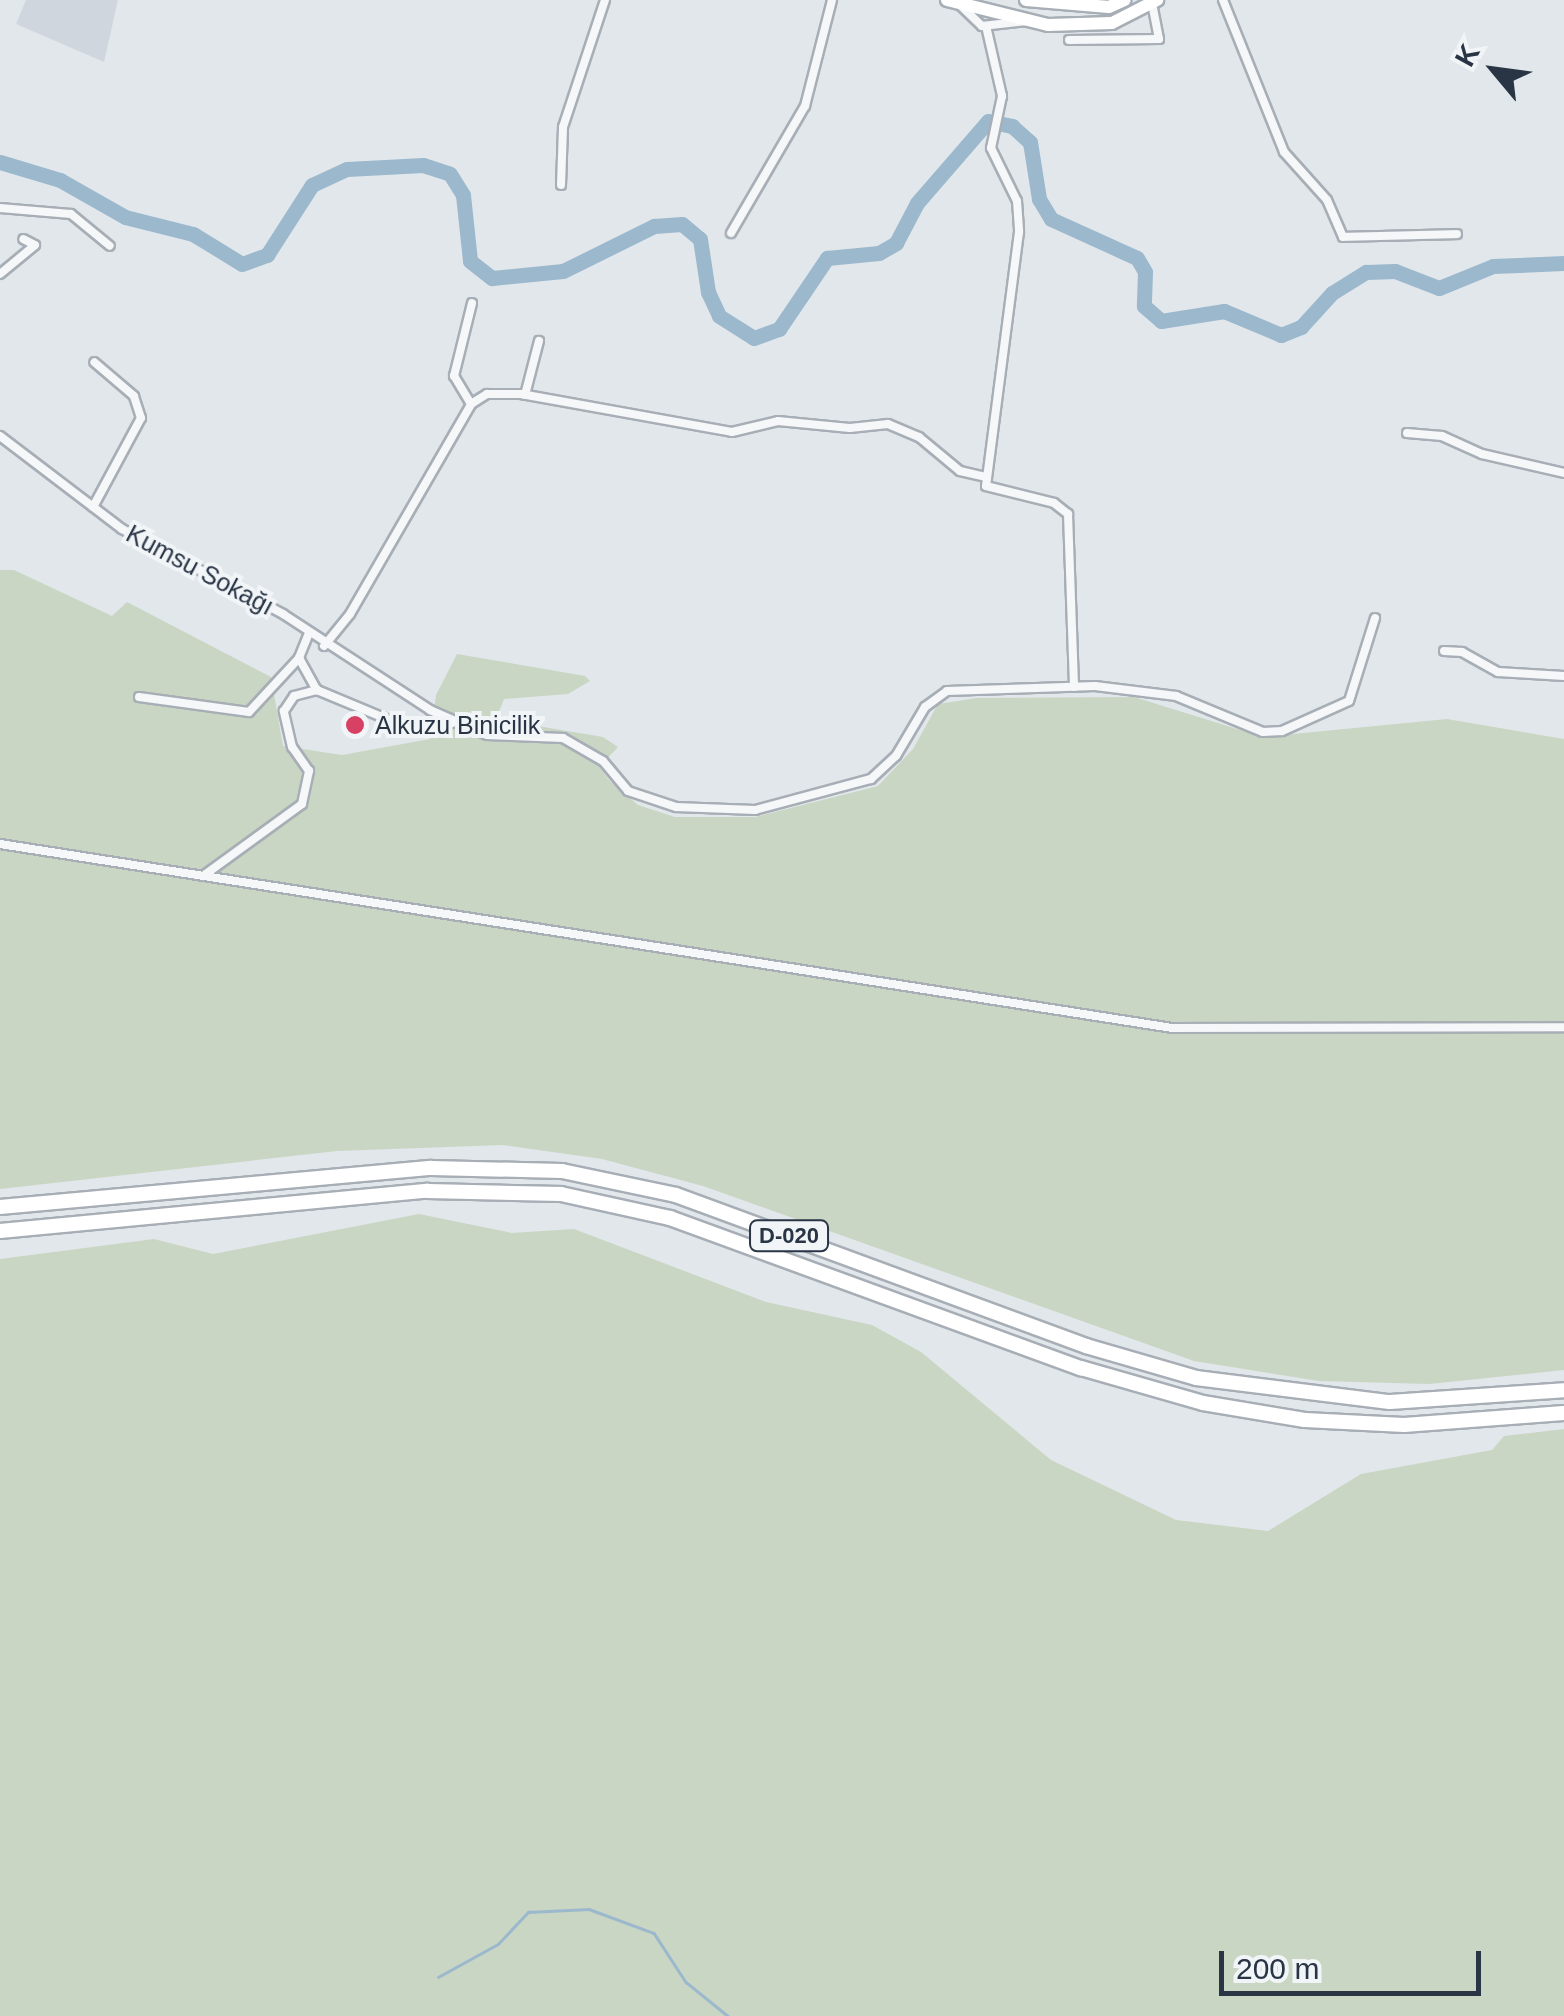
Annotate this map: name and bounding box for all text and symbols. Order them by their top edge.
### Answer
north arrow [1444,20,1544,120]
text: K [1449,39,1486,72]
street label: Kumsu Sokağı [121,519,279,621]
place label: Alkuzu Binicilik [375,710,540,740]
marker: Alkuzu Binicilik [344,714,366,736]
road number: D-020 [749,1219,829,1253]
scale bar [1224,1931,1486,1993]
text: 200 m [1236,1952,1319,1985]

